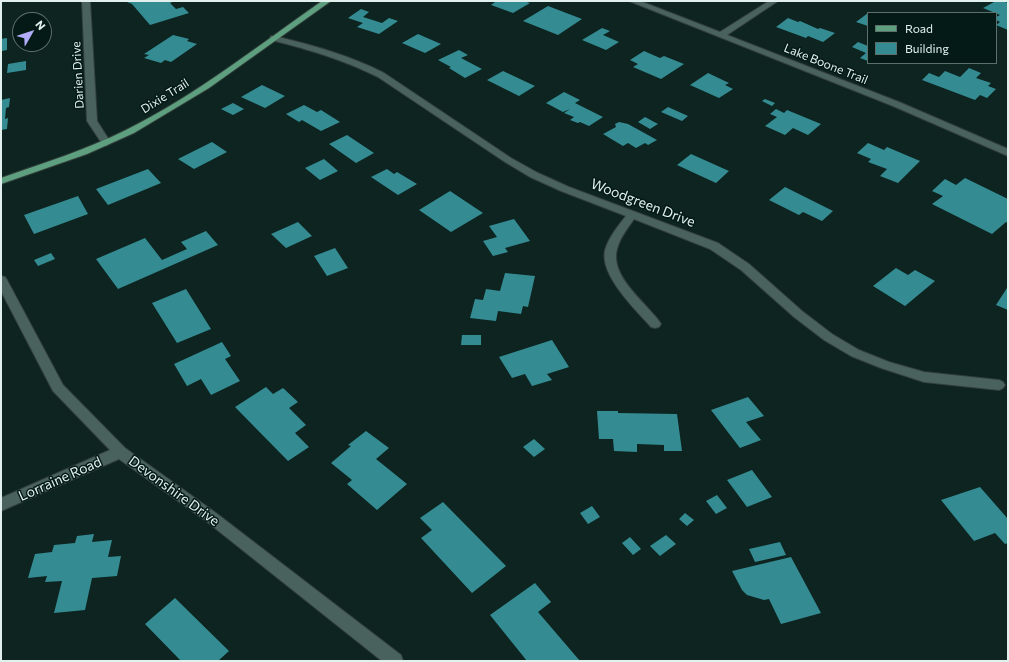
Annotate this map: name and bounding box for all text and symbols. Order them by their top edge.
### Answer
north arrow [12,12,52,52]
legend [867,12,997,64]
text: N [33,17,49,32]
text: Road [905,21,933,35]
street label: Darien Drive [69,41,87,109]
street label: Lake Boone Trail [782,41,870,87]
text: Building [905,41,949,55]
street label: Dixie Trail [138,76,192,116]
street label: Woodgreen Drive [588,175,698,231]
street label: Devonshire Drive [125,452,223,530]
street label: Lorraine Road [16,453,104,505]

